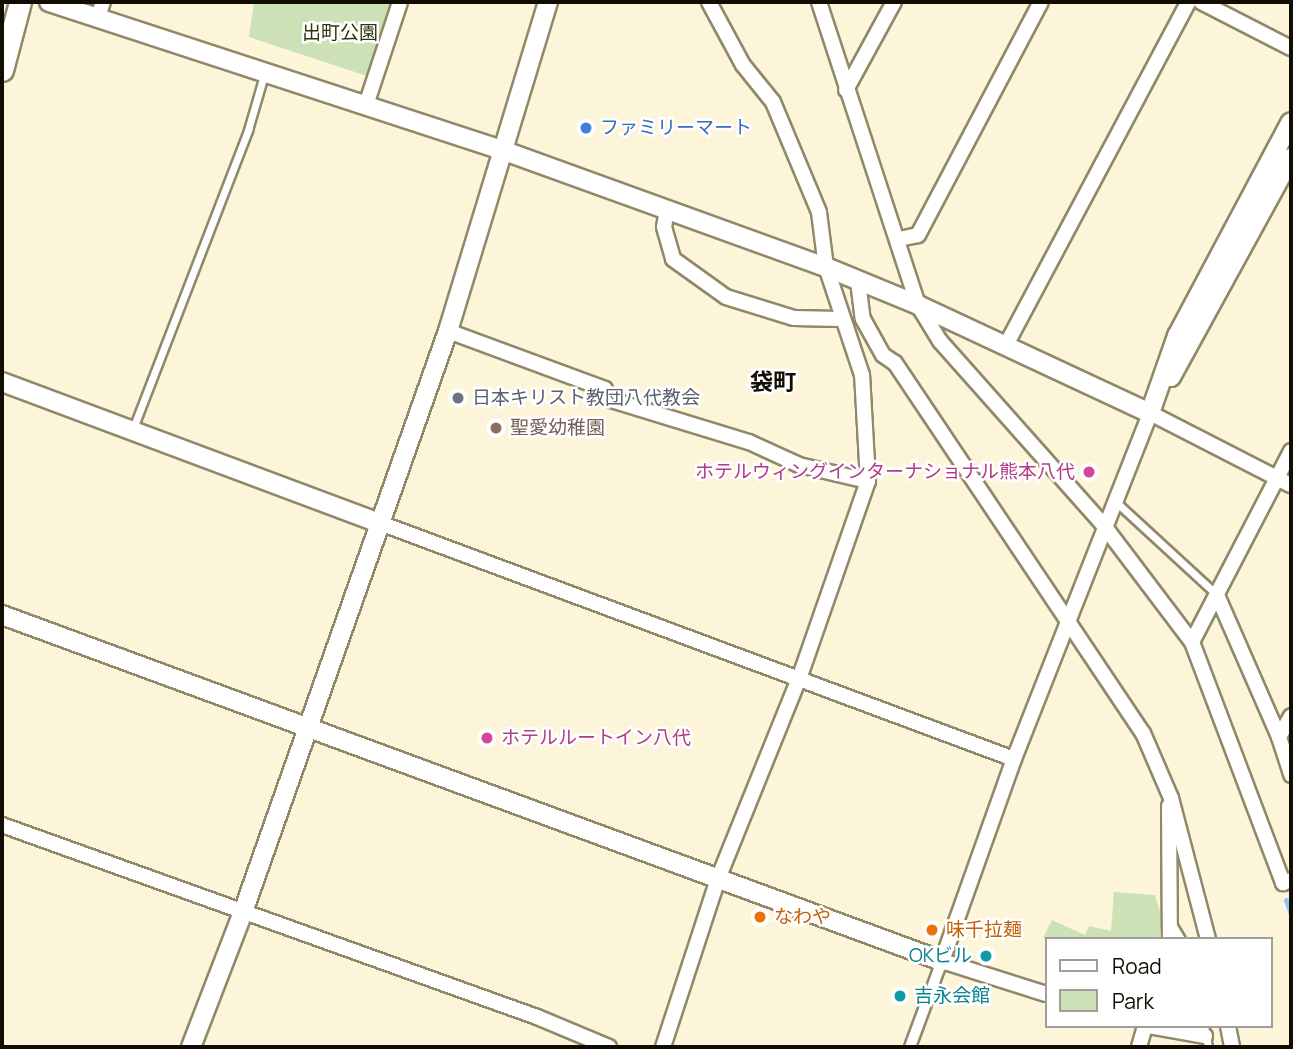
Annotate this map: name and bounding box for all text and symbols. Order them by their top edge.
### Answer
park label: 出町公園 [302,22,378,44]
place label: ファミリーマート [600,117,752,139]
marker: ファミリーマート [578,120,594,136]
district label: 袋町 [750,367,796,395]
place label: 日本キリスト教団八代教会 [472,387,700,409]
marker: 日本キリスト教団八代教会 [450,390,466,406]
place label: 聖愛幼稚園 [510,417,605,439]
marker: 聖愛幼稚園 [488,420,504,436]
place label: ホテルウィングインターナショナル熊本八代 [695,461,1075,483]
marker: ホテルウィングインターナショナル熊本八代 [1081,464,1097,480]
place label: ホテルルートイン八代 [501,727,691,749]
marker: ホテルルートイン八代 [479,730,495,746]
place label: なわや [774,906,831,928]
marker: なわや [752,909,768,925]
place label: 味千拉麺 [946,919,1022,941]
marker: 味千拉麺 [924,922,940,938]
legend [1044,937,1272,1028]
place label: OKビル [909,945,972,967]
marker: OKビル [978,948,994,964]
text: Road [1112,952,1162,980]
place label: 吉永会館 [914,985,990,1007]
text: Park [1112,987,1154,1015]
marker: 吉永会館 [892,988,908,1004]

